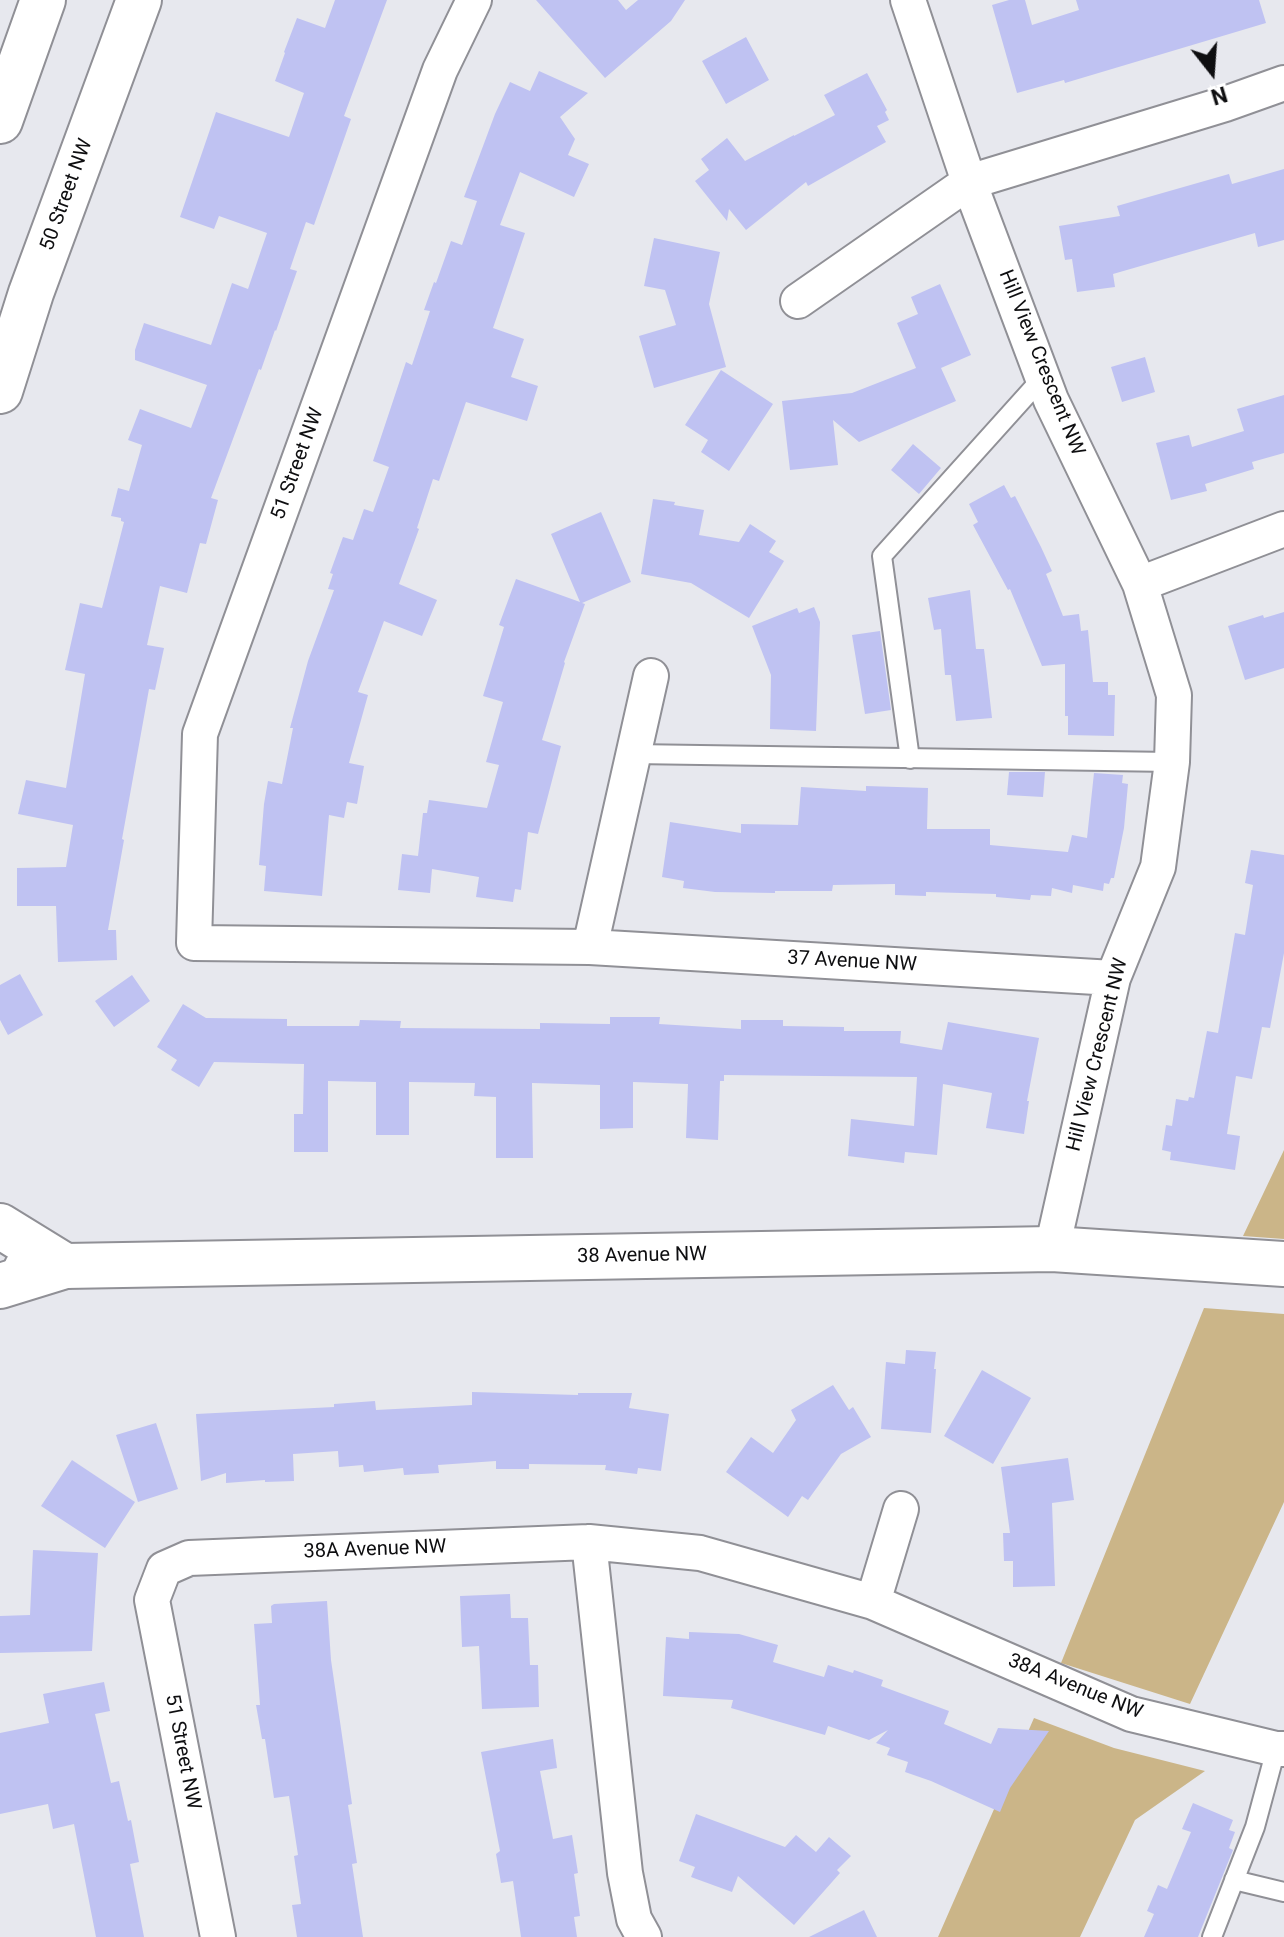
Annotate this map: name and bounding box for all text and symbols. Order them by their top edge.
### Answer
north arrow [1172,32,1252,112]
text: N [1208,81,1230,110]
street label: 50 Street NW [36,136,98,254]
street label: Hill View Crescent NW [993,267,1089,459]
street label: 51 Street NW [267,405,329,523]
street label: 37 Avenue NW [787,947,917,977]
street label: Hill View Crescent NW [1062,956,1134,1154]
street label: 38 Avenue NW [577,1243,707,1269]
street label: 38A Avenue NW [303,1536,447,1564]
street label: 38A Avenue NW [1004,1649,1146,1725]
street label: 51 Street NW [159,1692,205,1812]

